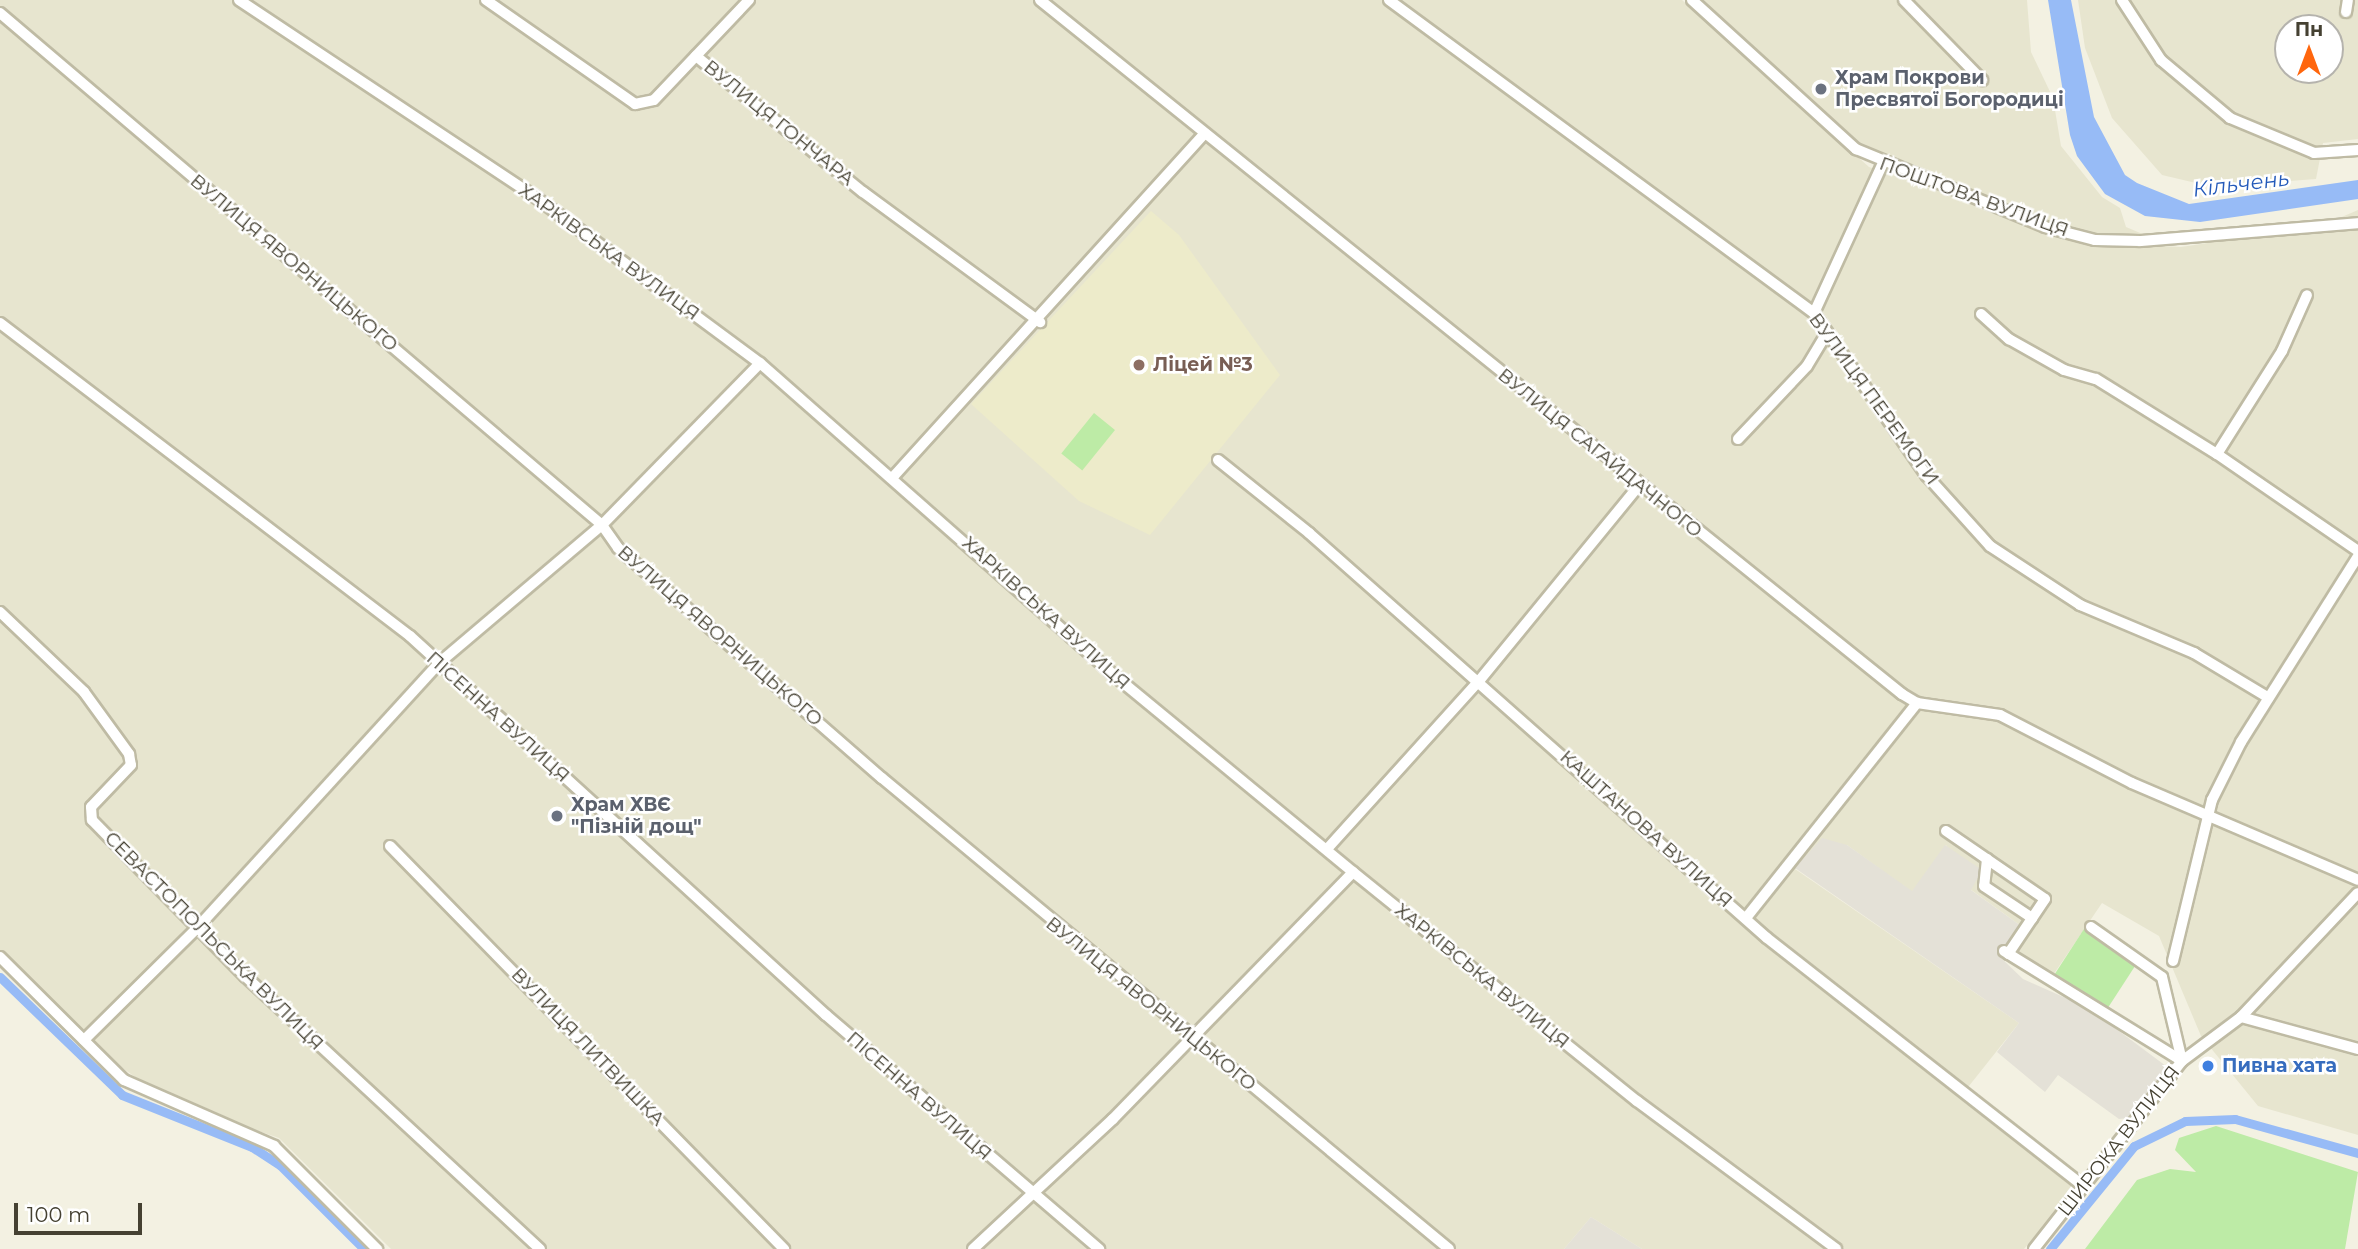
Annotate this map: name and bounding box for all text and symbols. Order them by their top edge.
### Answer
north arrow [2274,14,2344,84]
text: Пн [2295,18,2323,41]
street label: ВУЛИЦЯ ГОНЧАРА [699,55,859,191]
place label: Храм Покрови Пресвятої Богородиці [1835,67,2064,111]
marker: Храм Покрови Пресвятої Богородиці [1813,81,1829,97]
street label: ПОШТОВА ВУЛИЦЯ [1876,152,2072,242]
water label: Кільчень [2191,166,2291,202]
street label: ВУЛИЦЯ ЯВОРНИЦЬКОГО [186,169,402,357]
street label: ХАРКІВСЬКА ВУЛИЦЯ [514,179,704,325]
street label: ВУЛИЦЯ ПЕРЕМОГИ [1804,309,1944,489]
place label: Ліцей №3 [1153,354,1253,376]
marker: Ліцей №3 [1131,357,1147,373]
street label: ВУЛИЦЯ САГАЙДАЧНОГО [1493,364,1707,542]
street label: ХАРКІВСЬКА ВУЛИЦЯ [957,532,1135,694]
street label: ВУЛИЦЯ ЯВОРНИЦЬКОГО [613,541,827,731]
street label: ПІСЕННА ВУЛИЦЯ [422,647,574,787]
street label: КАШТАНОВА ВУЛИЦЯ [1555,746,1737,912]
place label: Храм ХВЄ "Пізній дощ" [571,794,702,838]
marker: Храм ХВЄ "Пізній дощ" [549,808,565,824]
street label: СЕВАСТОПОЛЬСЬКА ВУЛИЦЯ [100,827,328,1055]
street label: ХАРКІВСЬКА ВУЛИЦЯ [1390,899,1574,1053]
street label: ВУЛИЦЯ ЯВОРНИЦЬКОГО [1041,912,1261,1096]
street label: ВУЛИЦЯ ЛИТВИШКА [507,963,669,1131]
street label: ПІСЕННА ВУЛИЦЯ [842,1027,996,1165]
place label: Пивна хата [2222,1055,2337,1077]
marker: Пивна хата [2200,1058,2216,1074]
street label: ШИРОКА ВУЛИЦЯ [2053,1061,2185,1221]
scale bar [18,1190,145,1234]
text: 100 m [27,1202,90,1227]

